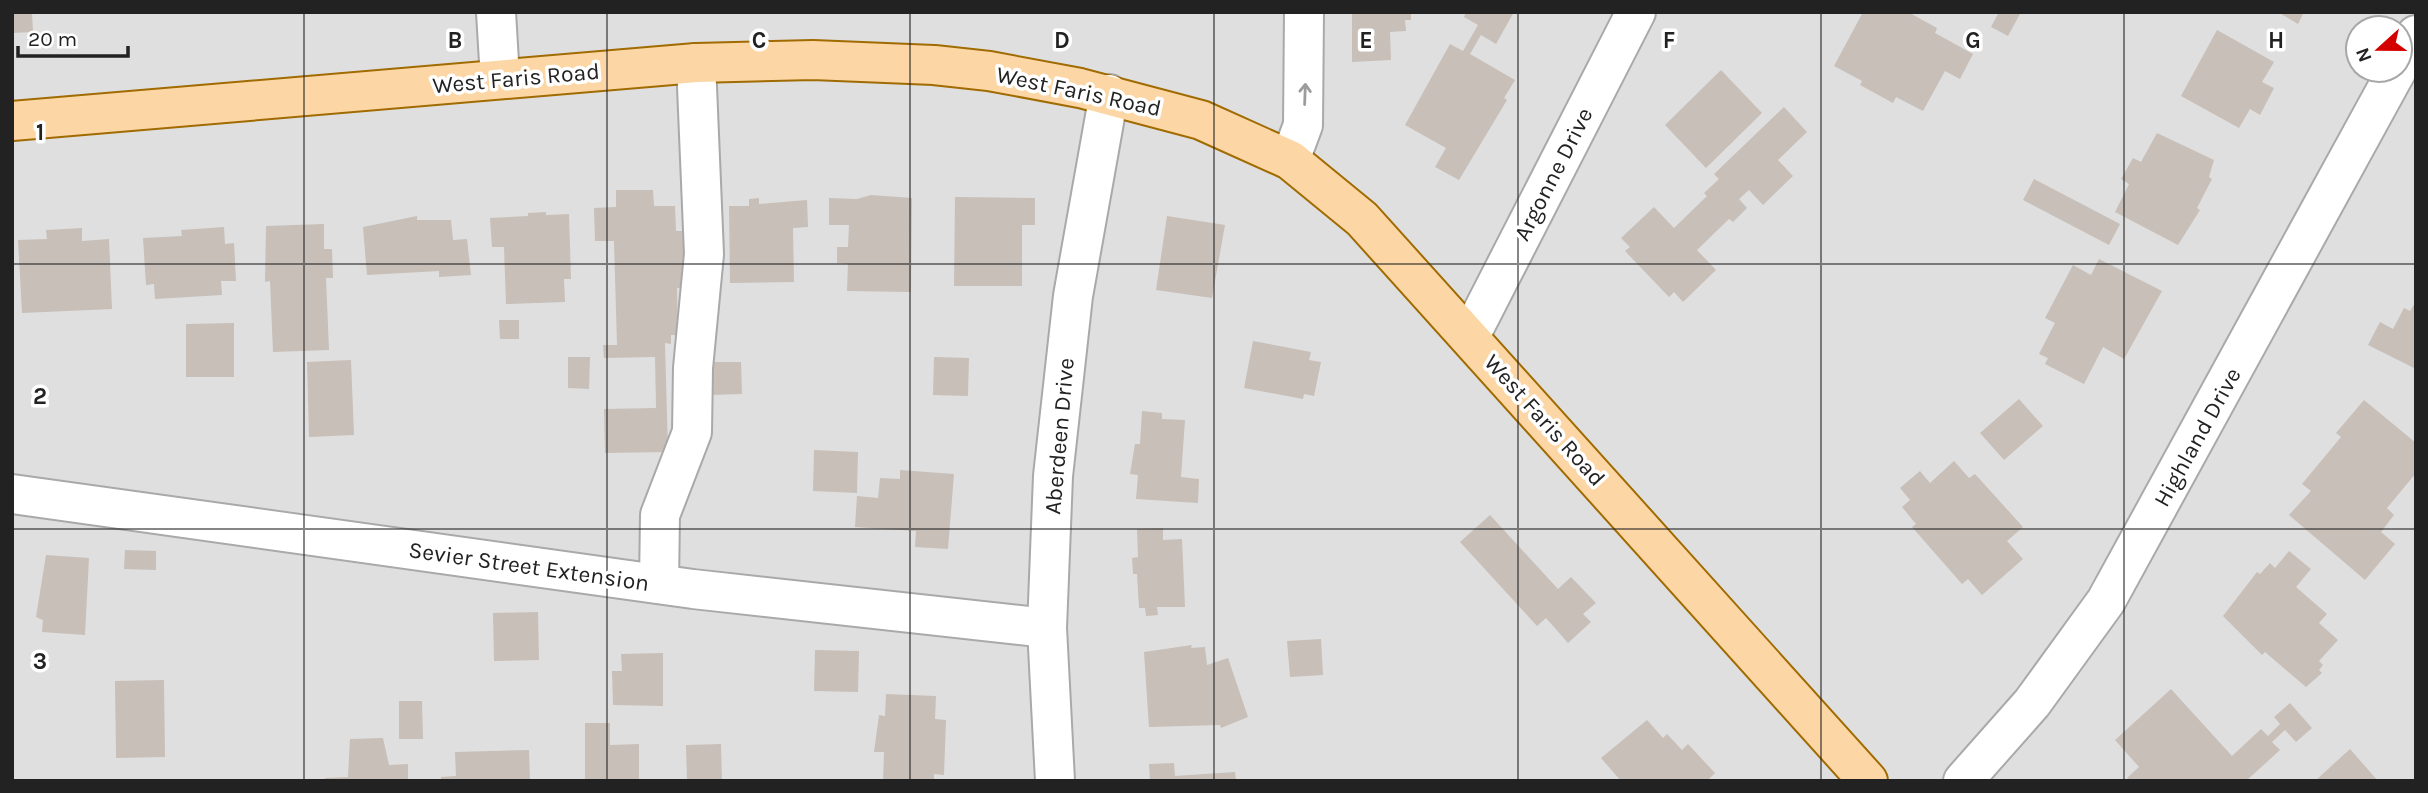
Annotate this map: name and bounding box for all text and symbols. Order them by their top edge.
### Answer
scale bar [18,14,128,58]
north arrow [2344,14,2414,84]
text: 20 m [28,27,77,51]
text: B [448,27,462,54]
text: C [752,27,766,54]
text: D [1054,27,1070,54]
text: E [1359,27,1373,54]
text: F [1663,27,1675,54]
text: G [1965,27,1981,54]
text: H [2268,27,2284,54]
text: N [2351,44,2377,65]
street label: West Faris Road [431,58,601,99]
street label: West Faris Road [994,61,1164,122]
one-way arrow [1298,83,1311,106]
street label: Argonne Drive [1508,103,1598,245]
text: 1 [36,119,44,146]
street label: West Faris Road [1478,349,1611,492]
street label: Aberdeen Drive [1039,357,1080,516]
street label: Highland Drive [2148,363,2247,512]
text: 2 [33,383,47,410]
street label: Sevier Street Extension [407,536,651,597]
text: 3 [33,648,47,675]

